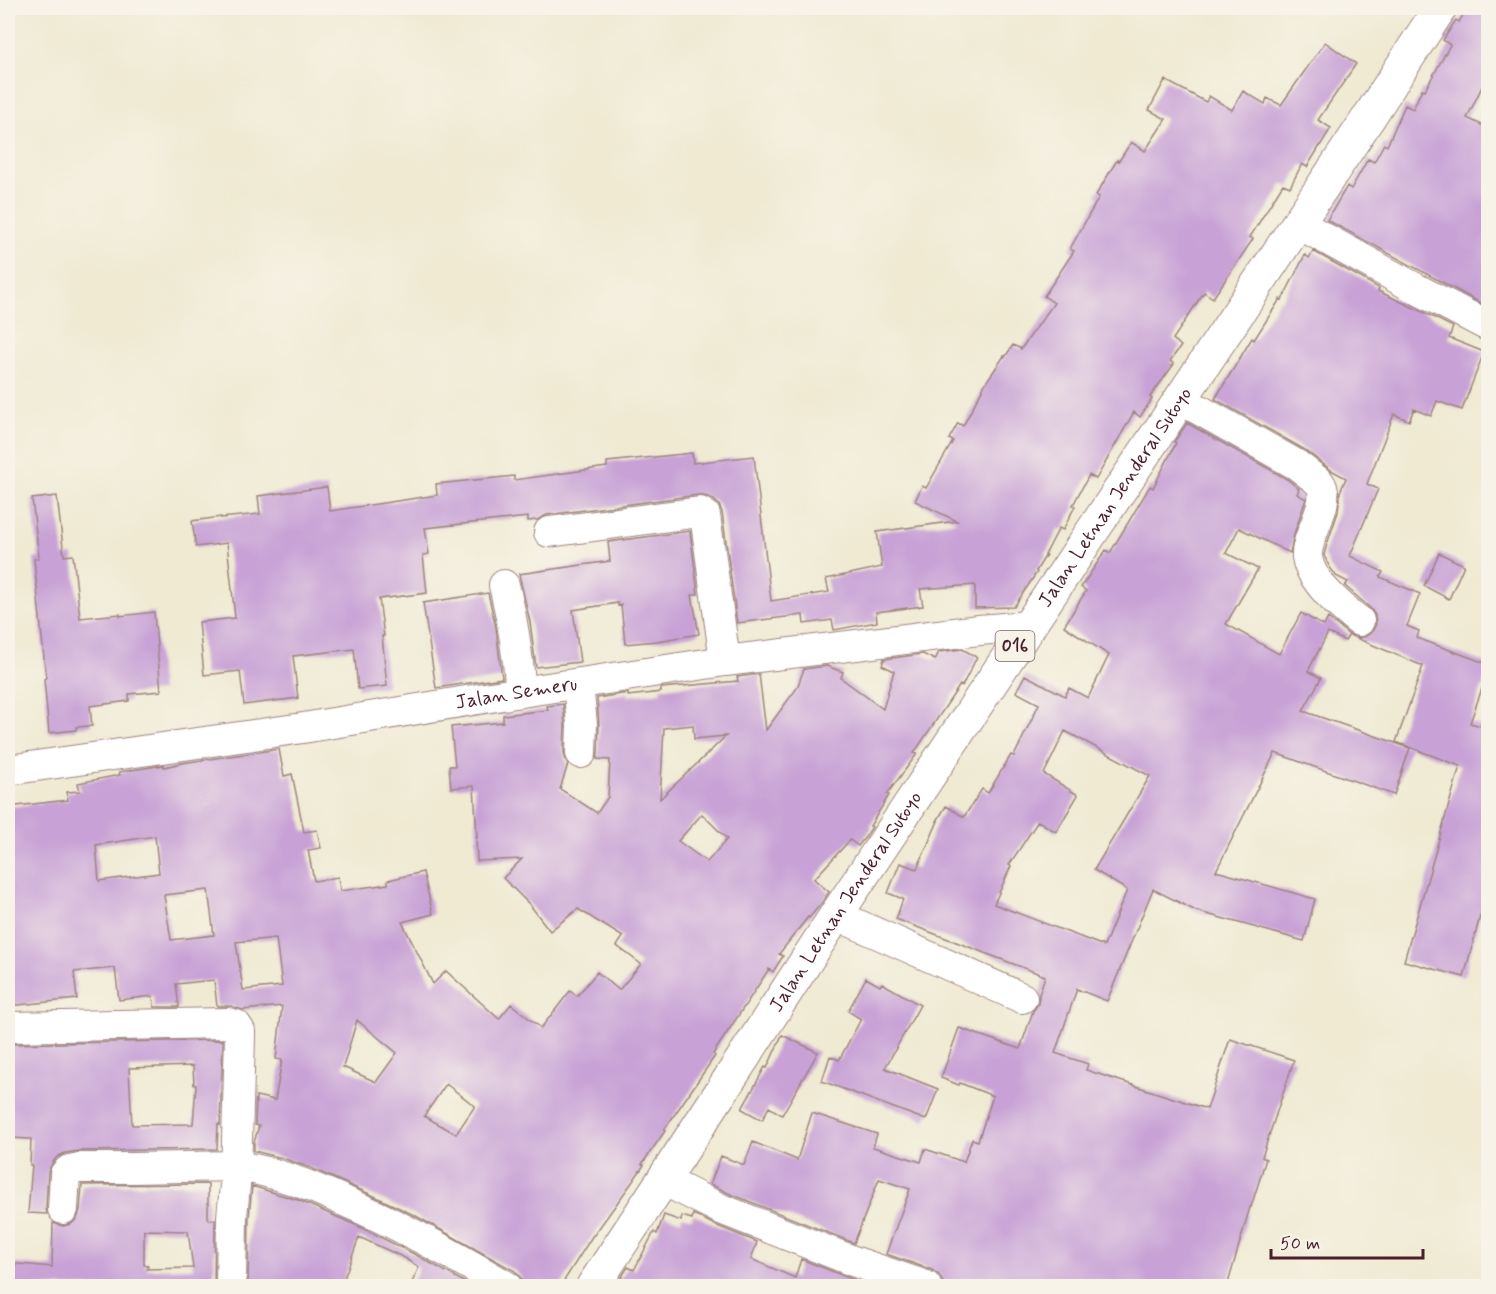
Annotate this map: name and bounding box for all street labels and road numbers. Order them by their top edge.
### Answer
street label: Jalan Letnan Jenderal Sutoyo [1032,382,1198,613]
road number: 016 [996,631,1034,661]
street label: Jalan Semeru [453,670,579,716]
street label: Jalan Letnan Jenderal Sutoyo [763,786,928,1017]

